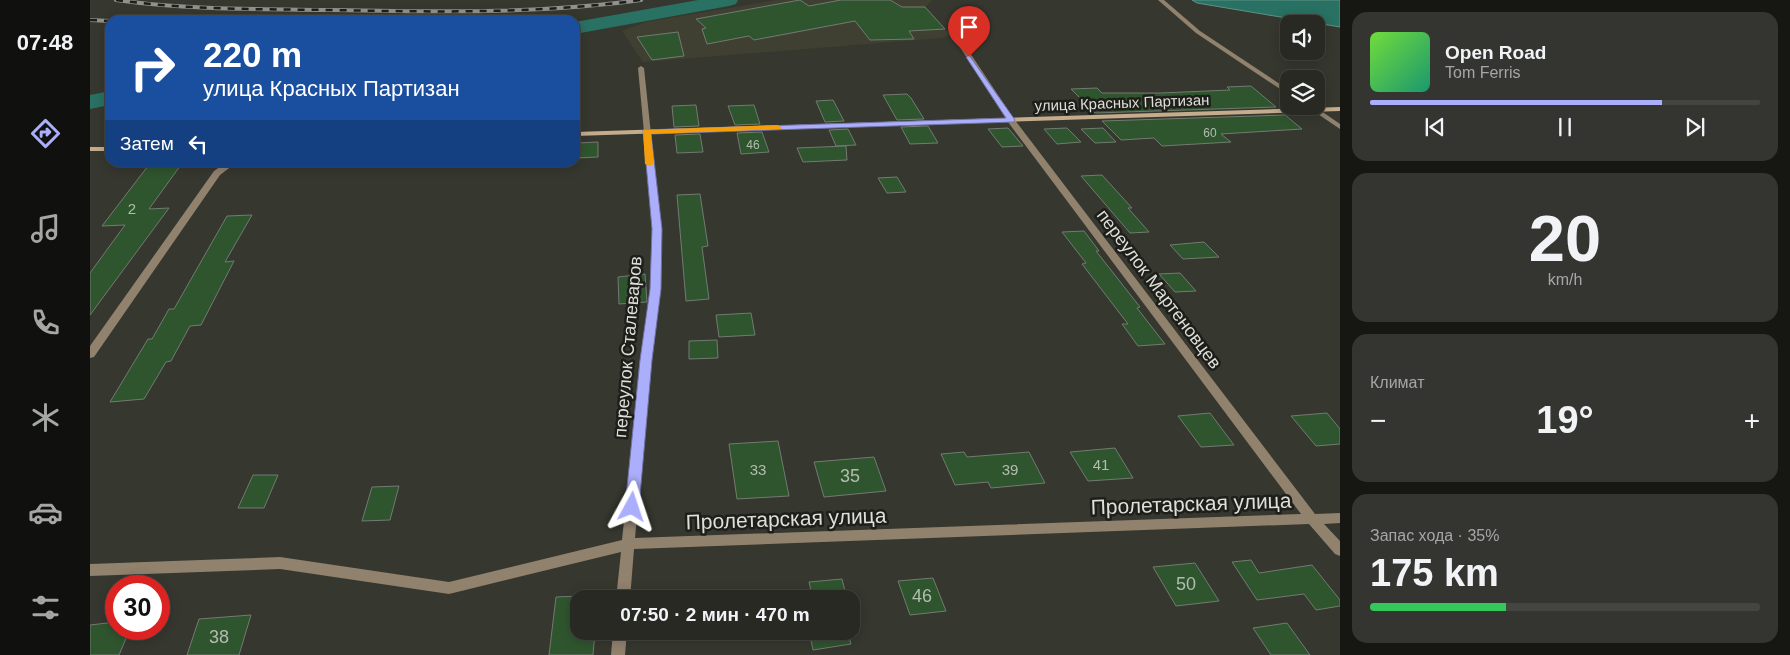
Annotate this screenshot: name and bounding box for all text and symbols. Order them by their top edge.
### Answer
pin [948,6,990,57]
icon: arrive [955,13,983,41]
map controls [1280,15,1325,115]
button: sound [1280,15,1325,60]
text: 07:48 [17,30,73,55]
icon: right [120,35,185,100]
text: 220 m [203,35,302,74]
text: Open Road [1445,42,1546,63]
text: Tom Ferris [1445,64,1521,81]
button: layers [1280,70,1325,115]
text: улица Красных Партизан [203,76,460,101]
street label: улица Красных Партизан [1034,91,1210,114]
icon: previous [1421,113,1449,141]
icon: pause [1551,113,1579,141]
icon: next [1681,113,1709,141]
icon: directions [28,116,63,151]
house number: 60 [1203,126,1217,140]
icon: left [184,130,212,158]
text: Затем [120,133,174,154]
house number: 46 [746,138,760,152]
house number: 2 [128,200,136,217]
text: 20 [1529,202,1601,275]
street label: переулок Мартеновцев [1093,206,1225,372]
icon: music [28,211,63,246]
street label: переулок Сталеваров [610,255,646,439]
text: km/h [1548,271,1582,288]
icon: phone [28,305,63,340]
text: Климат [1370,374,1424,391]
text: 19° [1536,399,1594,441]
icon: climate [28,400,63,435]
text: − [1370,405,1386,436]
text: + [1744,405,1760,436]
house number: 41 [1093,456,1109,473]
house number: 33 [750,461,766,478]
house number: 39 [1002,461,1018,478]
house number: 35 [840,466,860,486]
position arrow [605,480,657,532]
street label: Пролетарская улица [1090,488,1292,518]
icon: car [28,495,63,530]
street label: Пролетарская улица [685,503,887,533]
text: Запас хода · 35% [1370,527,1499,544]
text: 175 km [1370,552,1499,594]
house number: 50 [1176,574,1196,594]
speed limit sign: 30 [105,575,170,640]
house number: 46 [912,586,932,606]
icon: filters [28,590,63,625]
text: 07:50 · 2 мин · 470 m [620,604,810,625]
house number: 38 [209,627,229,647]

